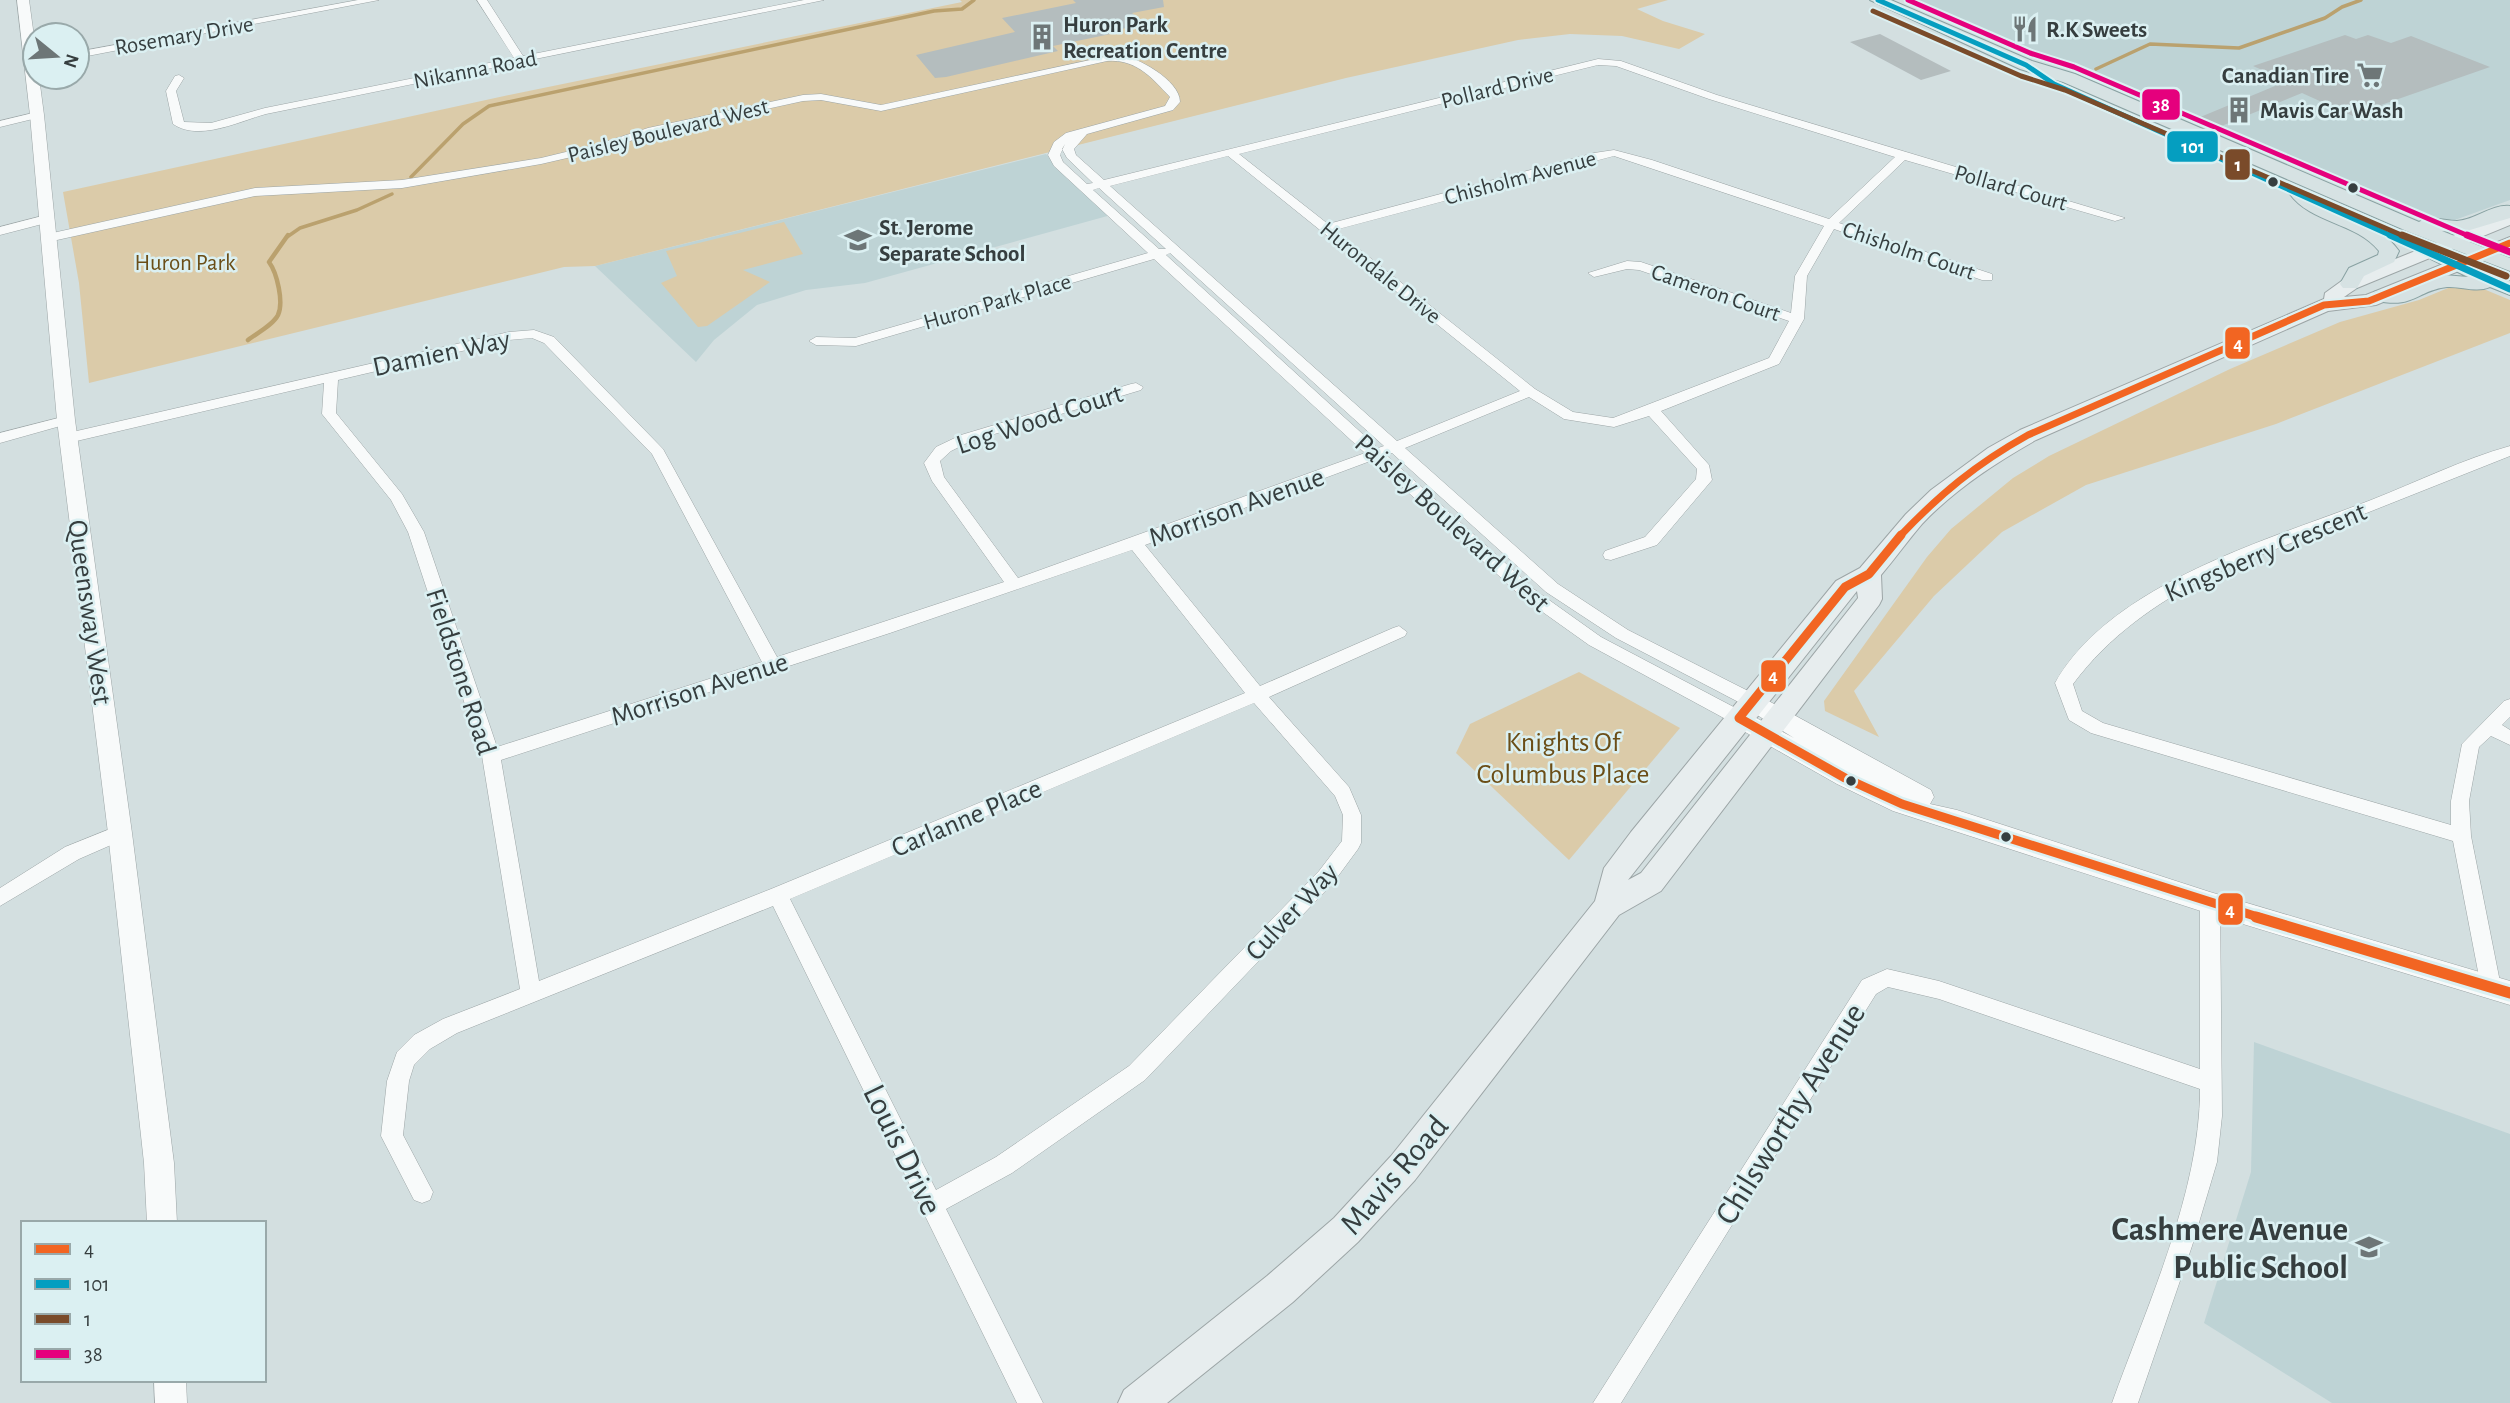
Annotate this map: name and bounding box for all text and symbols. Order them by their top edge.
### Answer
street label: Rosemary Drive [113,13,255,60]
place label: Huron Park Recreation Centre [1063,14,1227,63]
restaurant icon: R.K Sweets [2010,14,2040,44]
place label: R.K Sweets [2046,19,2147,42]
north arrow [21,21,91,91]
building icon: Huron Park Recreation Centre [1027,22,1057,52]
street label: Nikanna Road [412,47,539,94]
text: N [60,52,82,70]
supermarket icon: Canadian Tire [2355,60,2385,90]
street label: Pollard Drive [1439,63,1556,114]
place label: Canadian Tire [2222,65,2349,88]
line badge: 38 [2141,88,2181,121]
street label: Paisley Boulevard West [566,95,772,168]
building icon: Mavis Car Wash [2224,95,2254,125]
text: 38 [2152,96,2170,115]
place label: Mavis Car Wash [2260,100,2403,123]
line badge: 101 [2166,130,2219,163]
text: 101 [2181,138,2205,157]
street label: Chisholm Avenue [1442,147,1599,210]
line badge: 1 [2224,148,2251,181]
text: 1 [2235,156,2241,175]
street label: Pollard Court [1952,161,2070,216]
unlabelled marker [2266,175,2280,189]
unlabelled marker [2346,181,2360,195]
place label: St. Jerome Separate School [879,217,1025,266]
street label: Hurondale Drive [1315,218,1445,329]
street label: Chisholm Court [1839,218,1978,285]
school or university icon: St. Jerome Separate School [843,225,873,255]
park label: Huron Park [135,252,236,275]
street label: Cameron Court [1648,261,1783,326]
street label: Huron Park Place [921,270,1074,334]
street label: Damien Way [370,326,513,382]
line badge: 4 [2224,326,2251,360]
text: 4 [2233,335,2243,354]
street label: Log Wood Court [953,380,1126,460]
street label: Paisley Boulevard West [1349,429,1554,618]
street label: Morrison Avenue [1145,463,1328,553]
street label: Kingsberry Crescent [2161,498,2371,608]
street label: Queensway West [62,518,116,707]
street label: Fieldstone Road [420,585,500,758]
street label: Morrison Avenue [608,648,792,732]
line badge: 4 [1760,659,1787,693]
text: 4 [1768,667,1778,686]
park label: Knights Of Columbus Place [1477,729,1649,789]
unlabelled marker [1844,774,1858,788]
street label: Carlanne Place [888,775,1046,863]
unlabelled marker [1999,830,2013,844]
street label: Culver Way [1241,858,1344,966]
line badge: 4 [2217,892,2244,926]
text: 4 [2225,901,2235,920]
street label: Chilsworthy Avenue [1710,998,1872,1231]
street label: Louis Drive [856,1080,947,1221]
street label: Mavis Road [1335,1110,1455,1241]
place label: Cashmere Avenue Public School [2112,1214,2348,1285]
legend [21,1221,266,1382]
school or university icon: Cashmere Avenue Public School [2354,1232,2384,1262]
text: 4 [84,1239,94,1260]
text: 101 [84,1274,110,1295]
text: 1 [84,1309,91,1330]
text: 38 [84,1344,103,1365]

